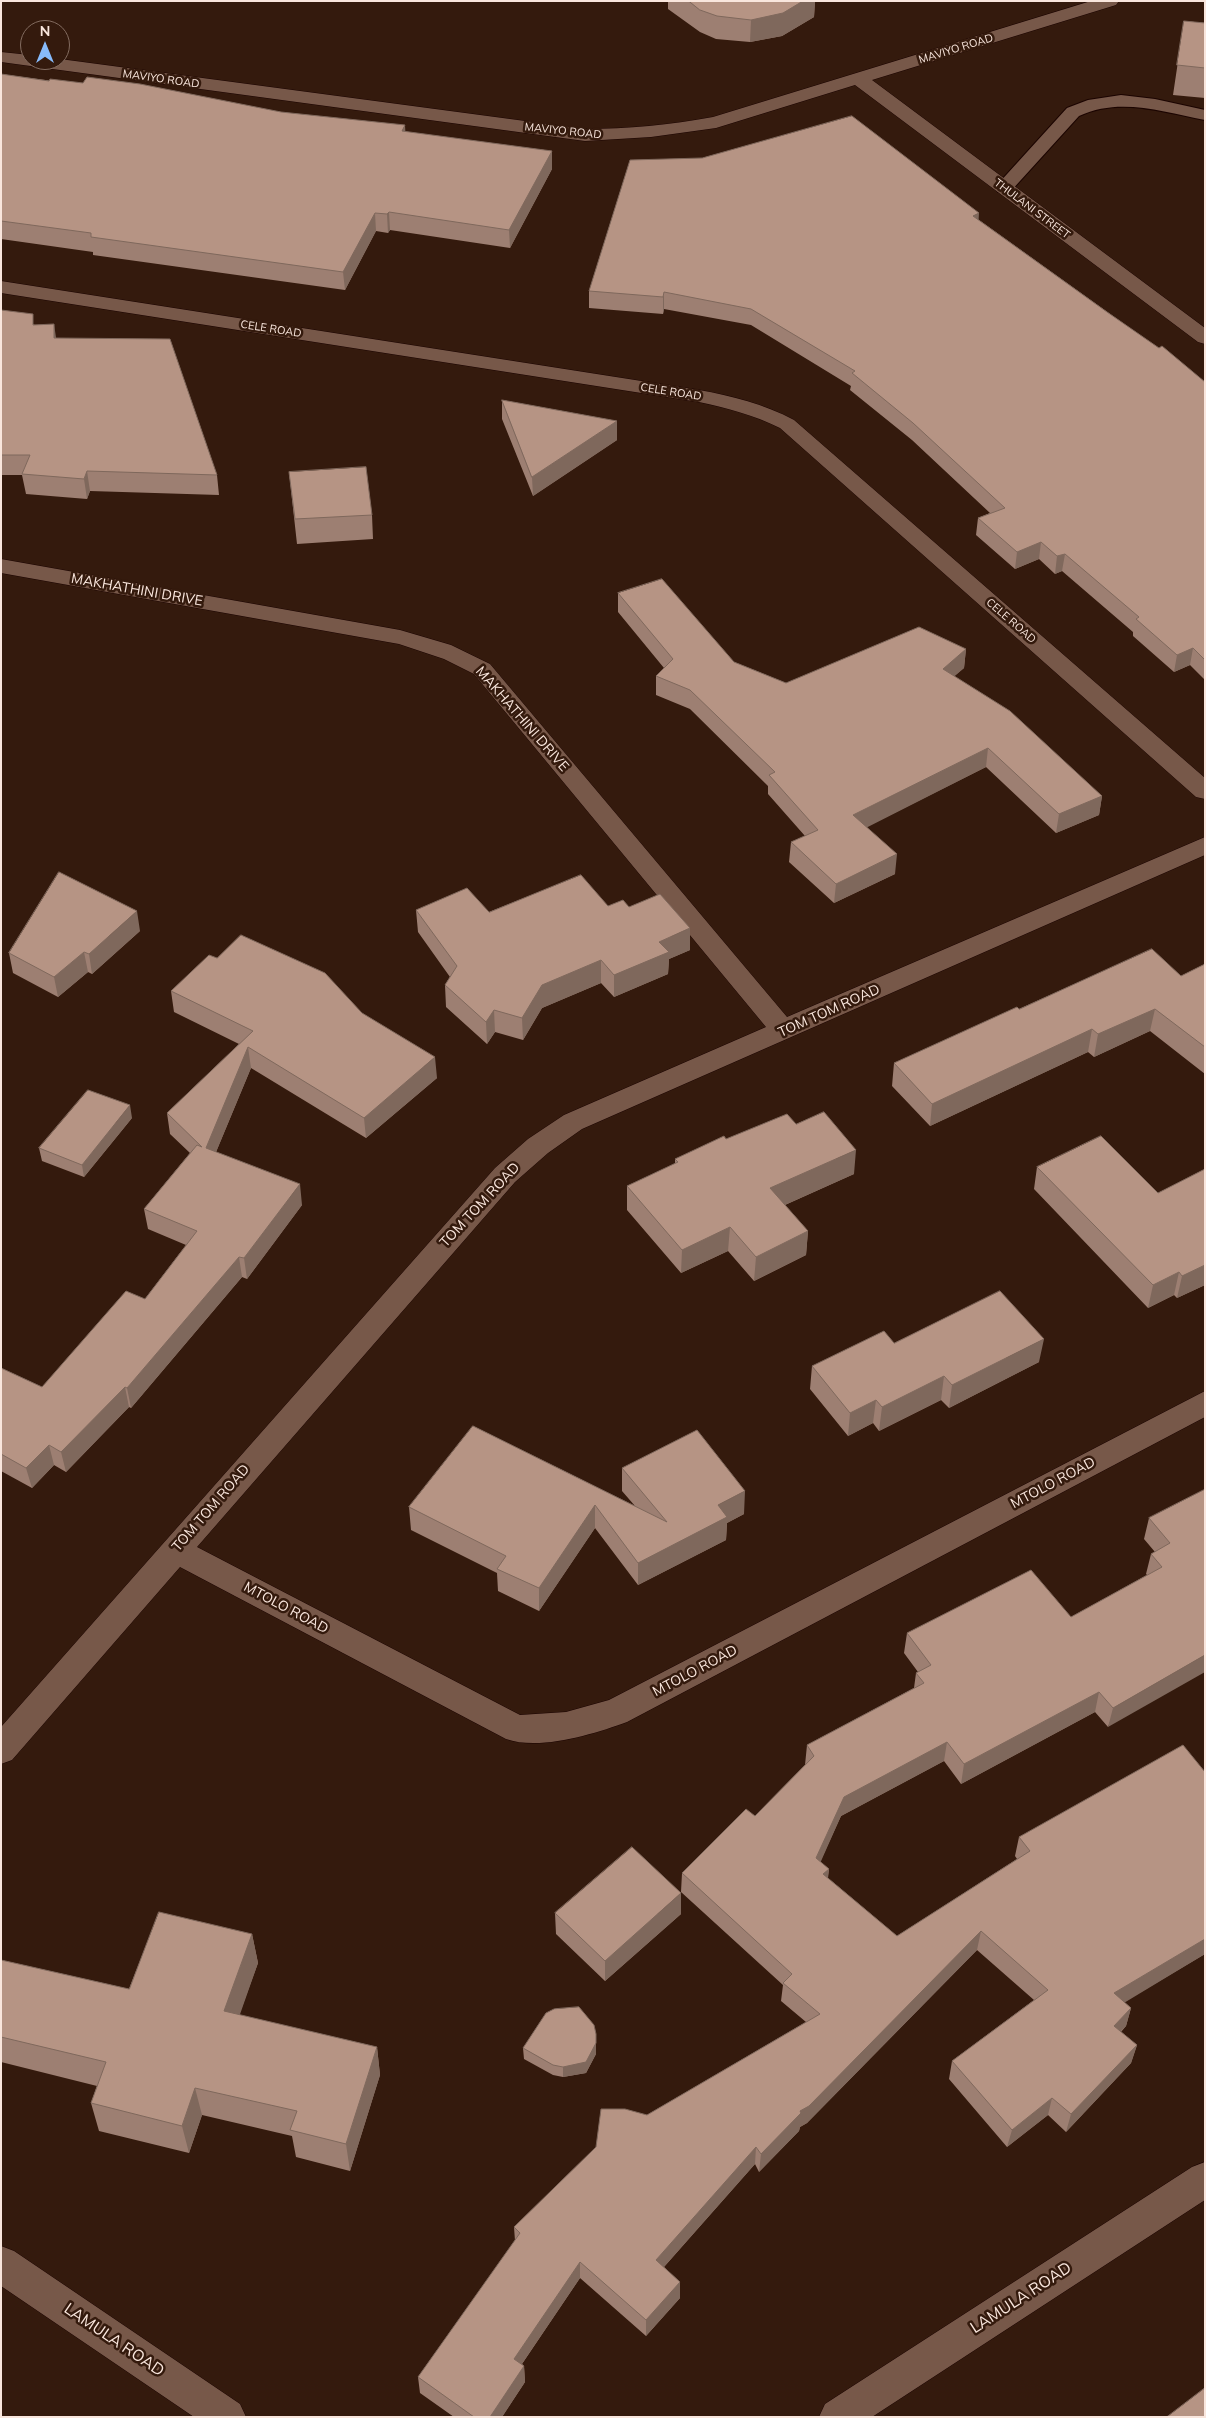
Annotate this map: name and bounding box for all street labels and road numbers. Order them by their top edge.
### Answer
street label: MAVIYO ROAD [917,31,995,67]
street label: MAVIYO ROAD [122,67,200,91]
street label: MAVIYO ROAD [524,120,602,142]
street label: THULANI STREET [992,176,1072,242]
street label: CELE ROAD [240,318,302,340]
street label: CELE ROAD [640,381,702,403]
street label: MAKHATHINI DRIVE [70,570,204,610]
street label: CELE ROAD [983,596,1039,646]
street label: MAKHATHINI DRIVE [472,663,572,775]
street label: TOM TOM ROAD [776,981,882,1041]
street label: TOM TOM ROAD [436,1159,524,1251]
street label: MTOLO ROAD [1008,1454,1098,1512]
street label: TOM TOM ROAD [169,1461,253,1555]
street label: MTOLO ROAD [241,1579,331,1637]
street label: MTOLO ROAD [650,1642,740,1700]
street label: LAMULA ROAD [967,2258,1075,2338]
street label: LAMULA ROAD [60,2299,168,2381]

